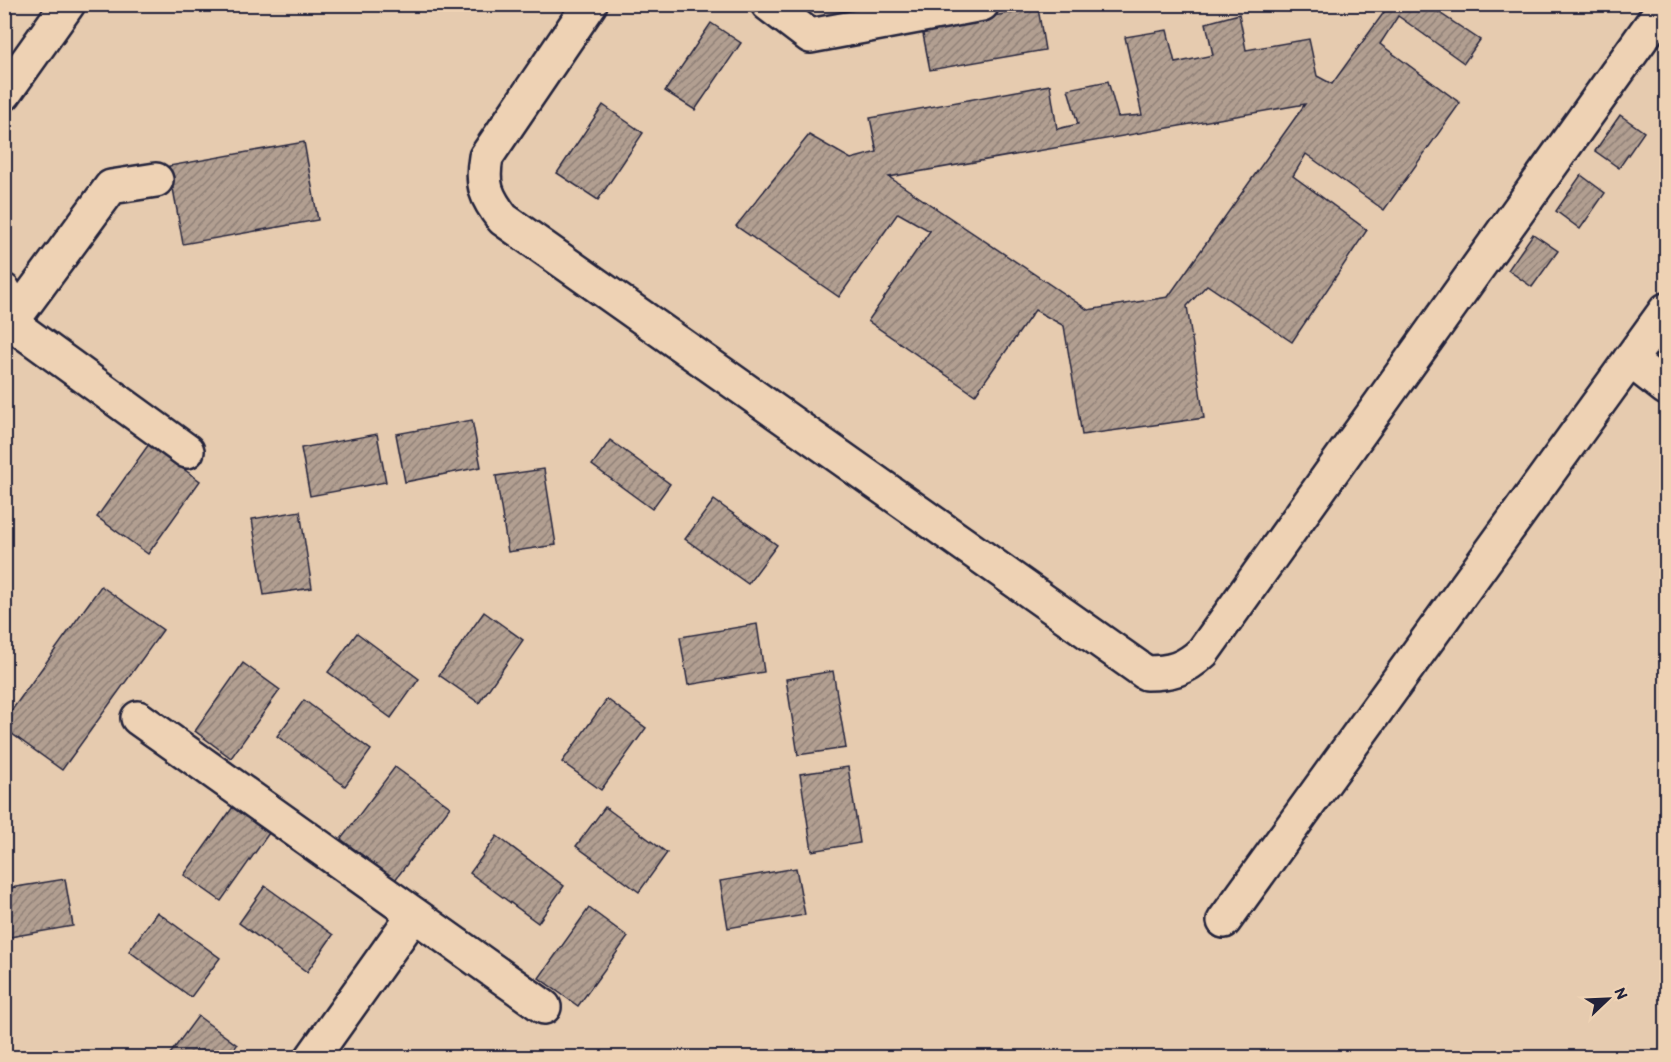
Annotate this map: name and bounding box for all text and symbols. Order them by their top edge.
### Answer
north arrow [1578,969,1638,1029]
text: N [1610,985,1632,1002]

